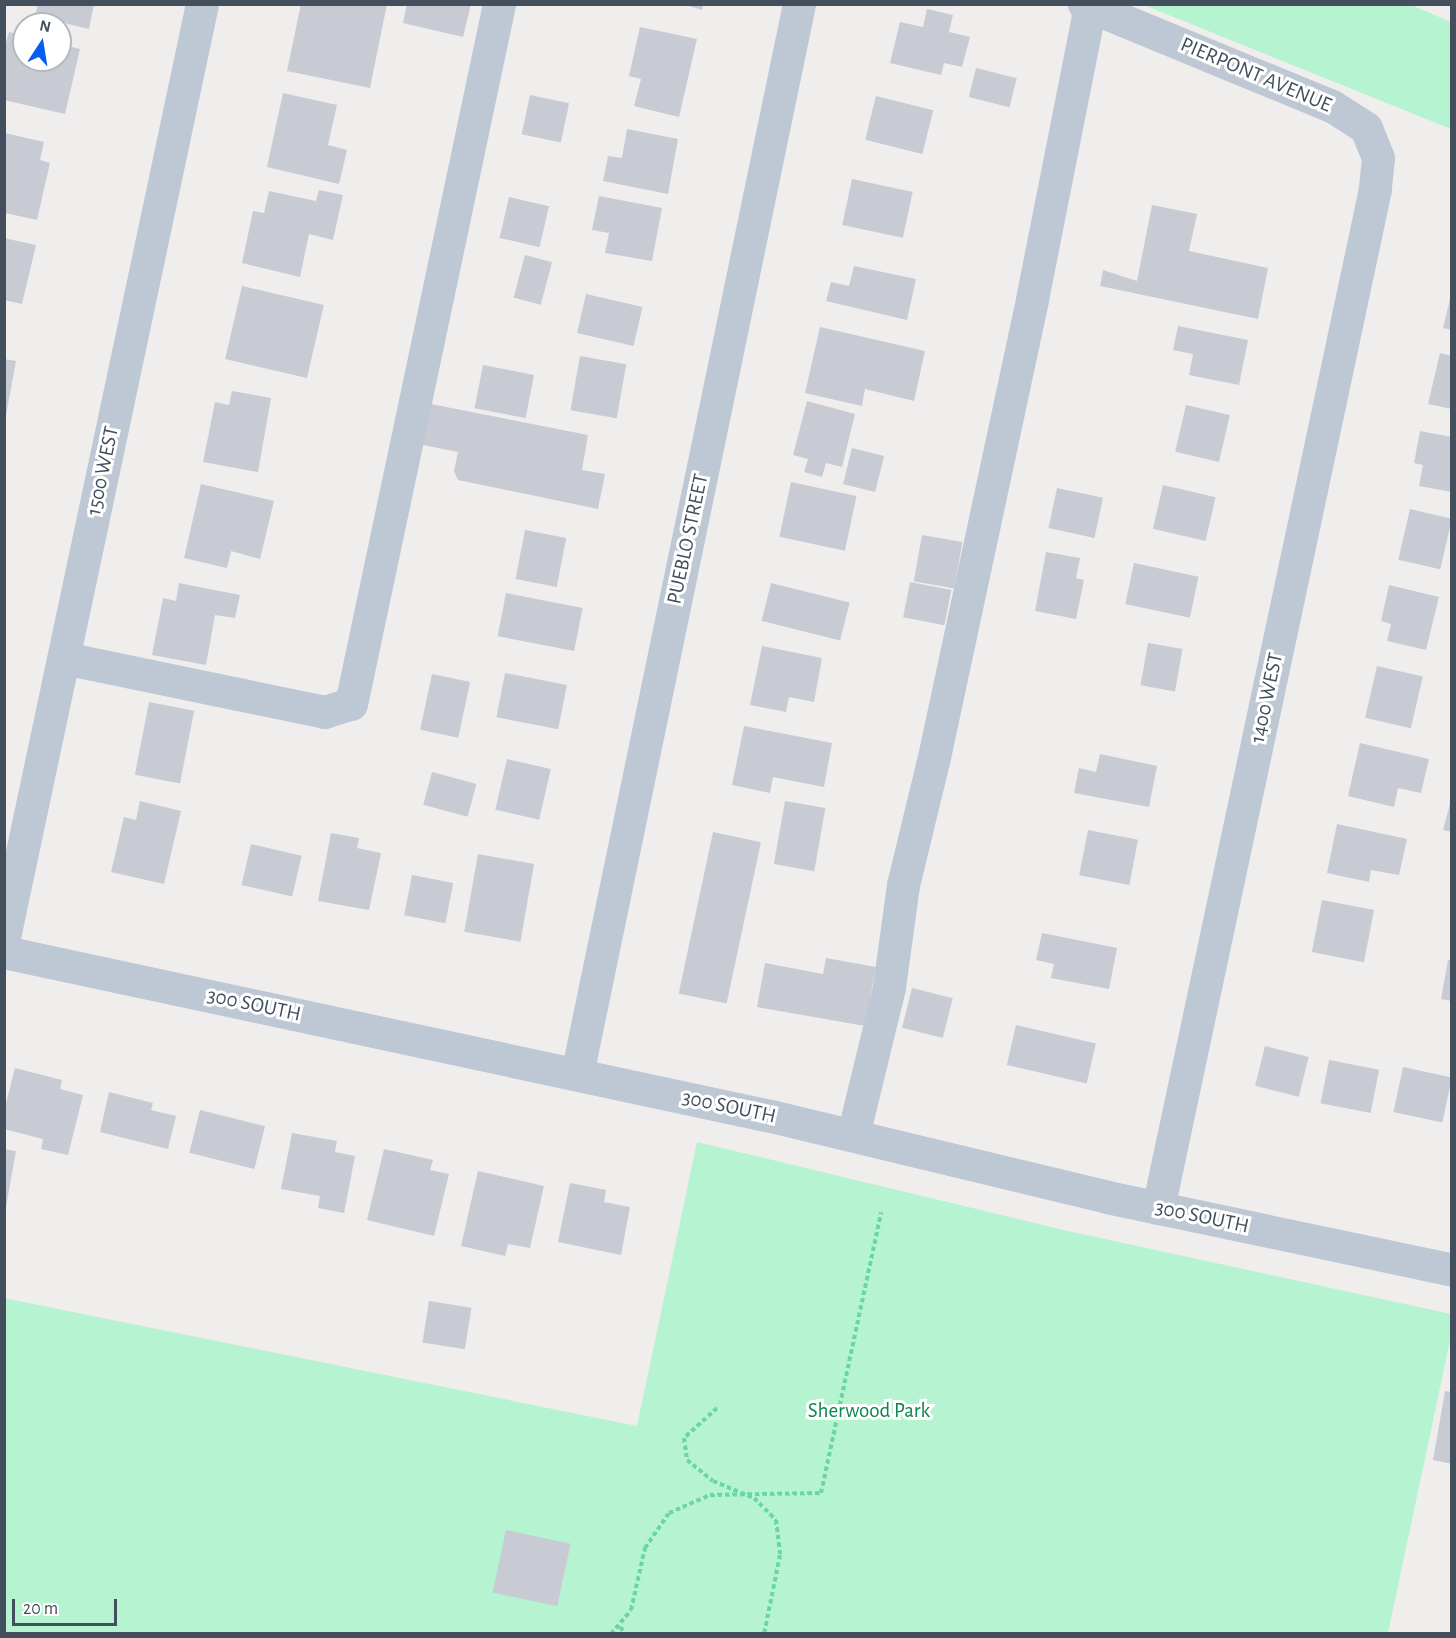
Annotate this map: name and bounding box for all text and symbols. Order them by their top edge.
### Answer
north arrow [12,12,72,72]
text: N [38,17,52,35]
street label: PIERPONT AVENUE [1177,32,1335,118]
street label: 1500 WEST [81,424,125,518]
street label: PUEBLO STREET [662,472,714,606]
street label: 1400 WEST [1245,651,1289,745]
street label: 300 SOUTH [205,983,303,1027]
street label: 300 SOUTH [680,1085,778,1129]
street label: 300 SOUTH [1153,1195,1251,1239]
park label: Sherwood Park [808,1398,930,1424]
scale bar [15,1587,120,1625]
text: 20 m [23,1600,58,1618]

